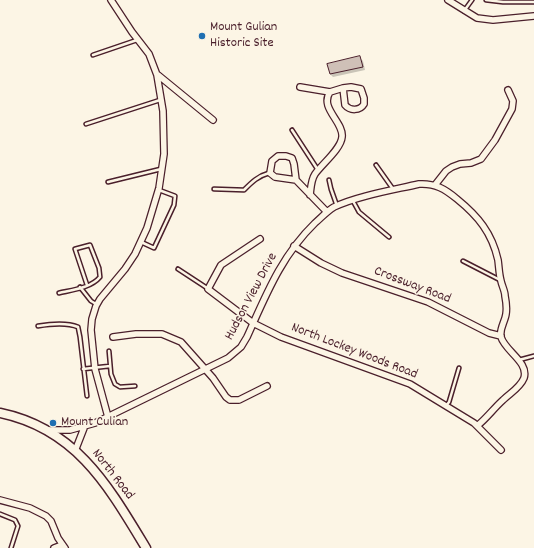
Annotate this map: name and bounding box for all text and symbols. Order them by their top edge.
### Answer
place label: Mount Gulian Historic Site [210,20,277,52]
marker: Mount Gulian Historic Site [197,31,207,41]
street label: Hudson View Drive [222,251,282,343]
street label: Crossway Road [371,264,453,308]
street label: North Lockey Woods Road [289,320,419,384]
place label: Mount Culian [61,415,128,431]
marker: Mount Culian [48,418,58,428]
street label: North Road [87,446,137,504]

